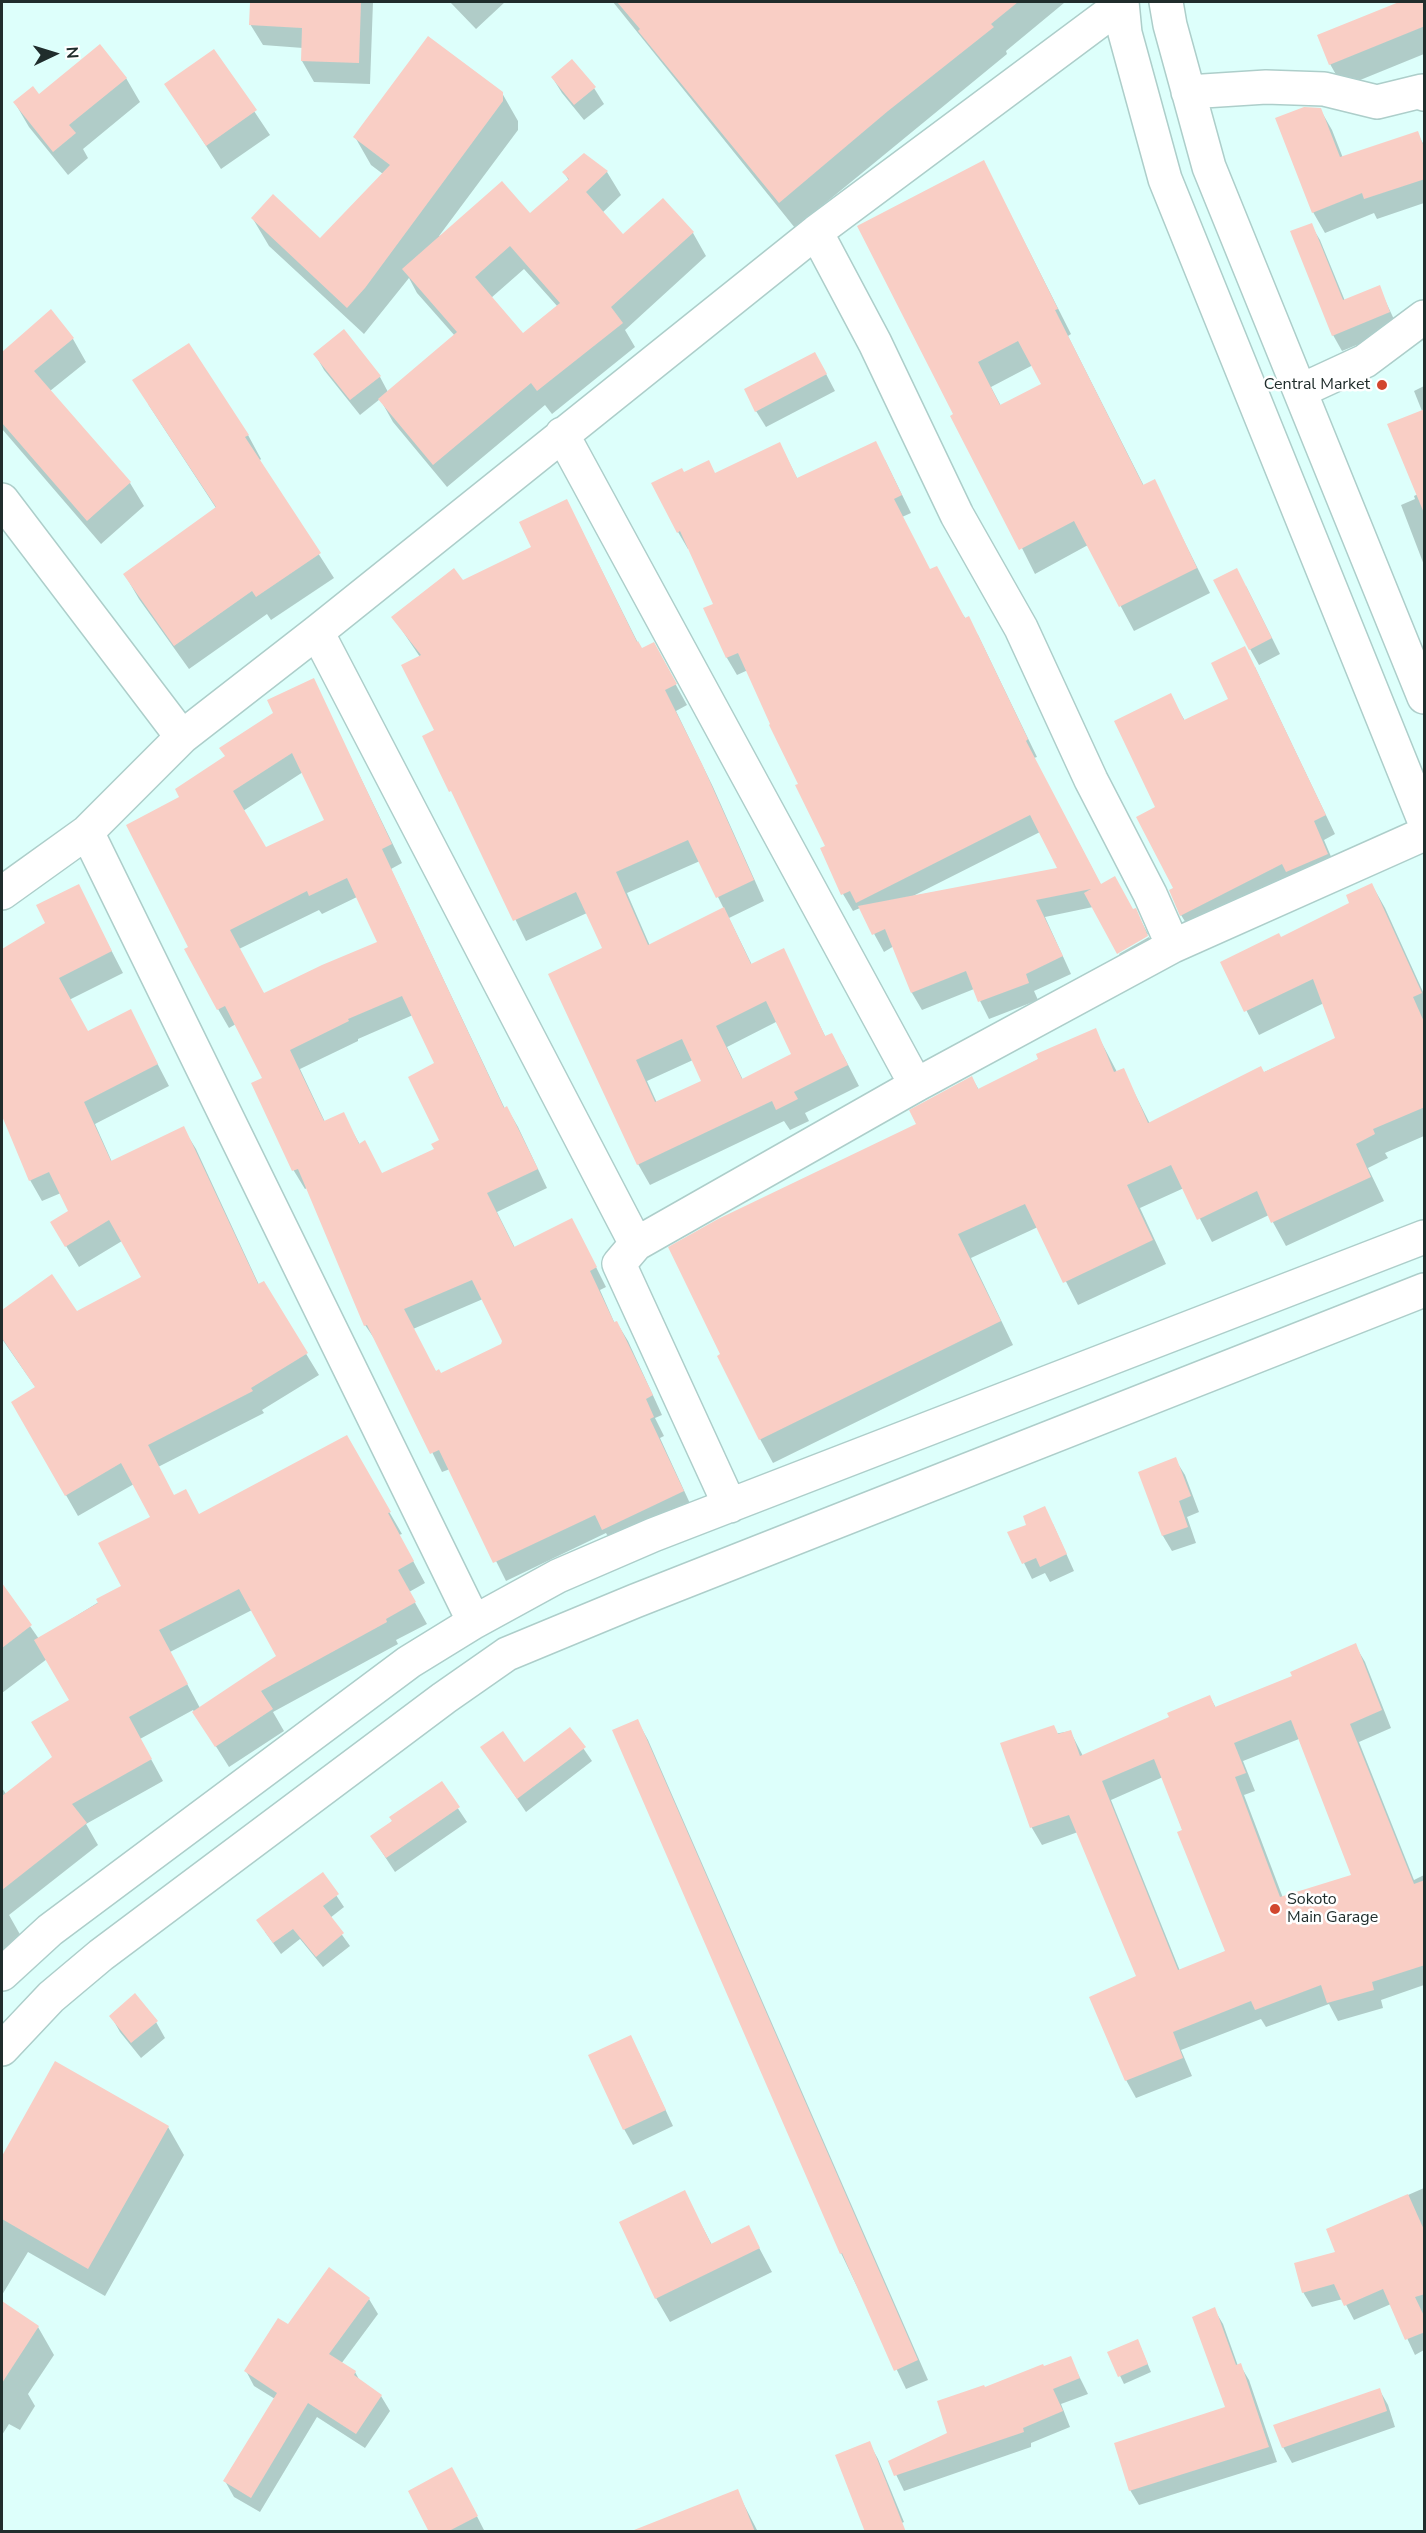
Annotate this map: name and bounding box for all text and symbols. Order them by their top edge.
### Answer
north arrow [24,24,84,84]
text: N [61,46,83,59]
place label: Central Market [1264,375,1370,395]
marker: Central Market [1375,378,1389,392]
place label: Sokoto Main Garage [1287,1890,1378,1928]
marker: Sokoto Main Garage [1268,1902,1282,1916]

